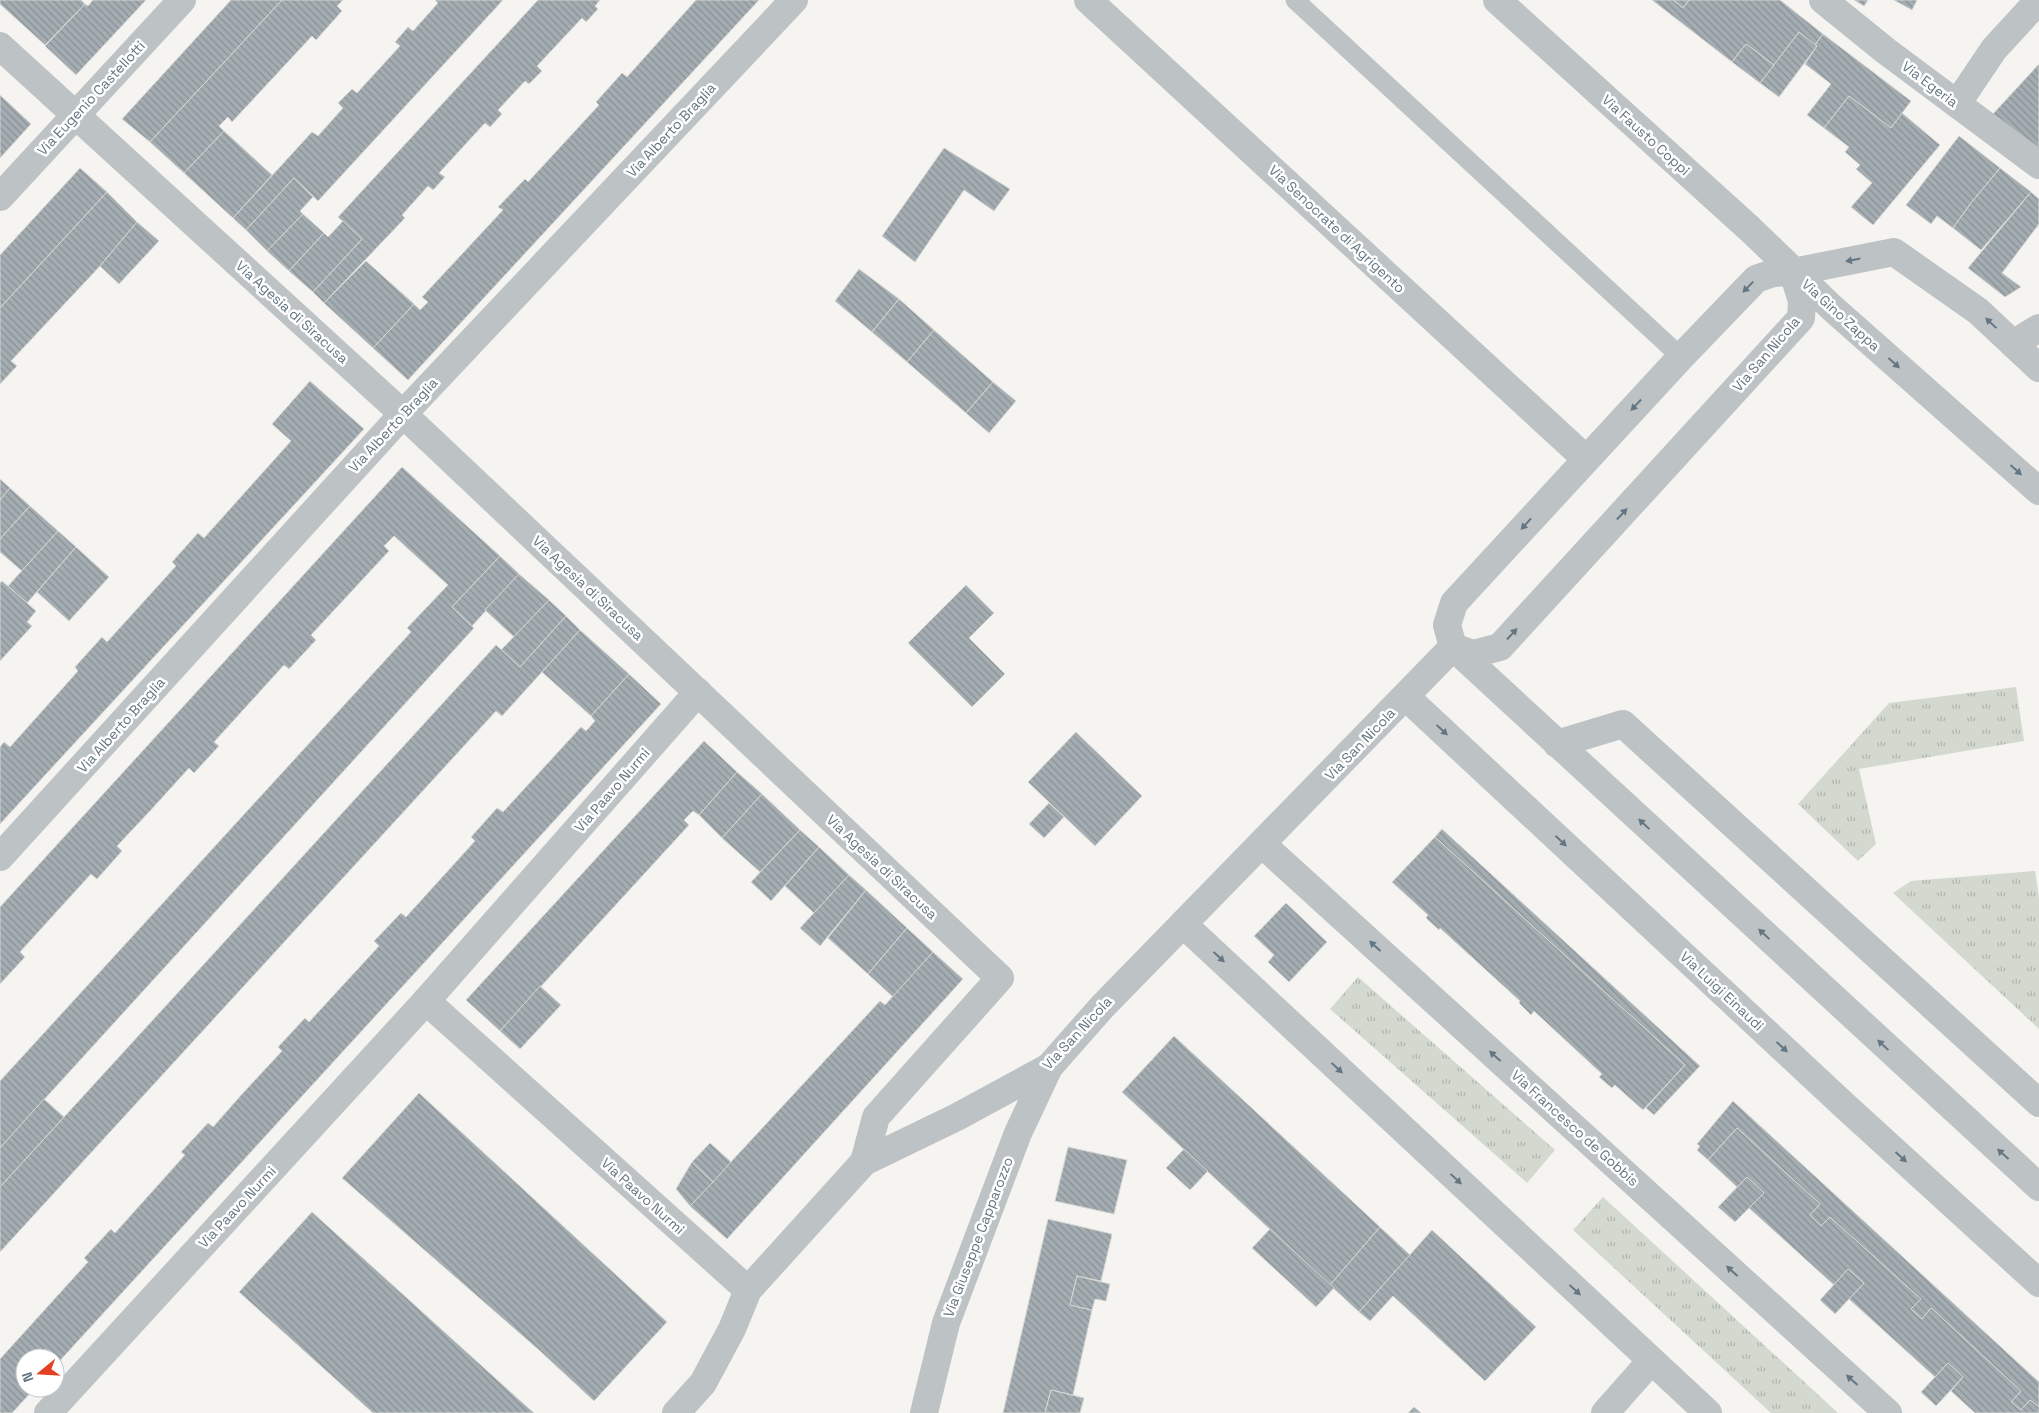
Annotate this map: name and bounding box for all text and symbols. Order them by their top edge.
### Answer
street label: Via Eugenio Castellotti [33,37,149,159]
street label: Via Egeria [1898,57,1962,111]
street label: Via Alberto Braglia [623,79,719,181]
street label: Via Fausto Coppi [1598,91,1694,179]
street label: Via Senocrate di Agrigento [1265,161,1409,297]
one-way arrow [1844,256,1860,264]
street label: Via Agesia di Siracusa [232,257,352,367]
street label: Via Gino Zappa [1798,275,1884,355]
one-way arrow [1743,281,1755,293]
street label: Via San Nicola [1728,313,1804,395]
one-way arrow [1985,317,1997,329]
one-way arrow [1887,357,1900,368]
street label: Via Alberto Braglia [345,374,441,476]
one-way arrow [1630,398,1642,410]
one-way arrow [2009,465,2022,476]
one-way arrow [1616,509,1628,521]
one-way arrow [1520,518,1532,530]
street label: Via Agesia di Siracusa [529,532,647,644]
one-way arrow [1506,628,1518,640]
street label: Via Alberto Braglia [73,673,169,777]
street label: Via San Nicola [1321,704,1399,784]
one-way arrow [1435,724,1447,736]
street label: Via Paavo Nurmi [570,744,654,836]
street label: Via Agesia di Siracusa [823,811,941,923]
one-way arrow [1639,818,1651,830]
one-way arrow [1554,835,1566,847]
one-way arrow [1758,928,1770,940]
one-way arrow [1369,940,1381,952]
street label: Via Luigi Einaudi [1676,948,1768,1034]
one-way arrow [1212,951,1224,963]
street label: Via San Nicola [1038,993,1116,1073]
one-way arrow [1877,1039,1889,1051]
one-way arrow [1775,1041,1787,1053]
one-way arrow [1490,1050,1502,1062]
one-way arrow [1331,1062,1343,1074]
street label: Via Francesco de Gobbis [1508,1066,1642,1190]
one-way arrow [1997,1148,2009,1160]
one-way arrow [1895,1151,1907,1163]
street label: Via Paavo Nurmi [598,1154,688,1238]
street label: Via Giuseppe Capparozzo [939,1154,1017,1320]
street label: Via Paavo Nurmi [194,1162,280,1252]
one-way arrow [1450,1173,1462,1185]
one-way arrow [1726,1265,1738,1277]
one-way arrow [1569,1284,1581,1296]
north arrow [15,1348,65,1398]
text: N [18,1370,38,1384]
one-way arrow [1847,1374,1859,1386]

